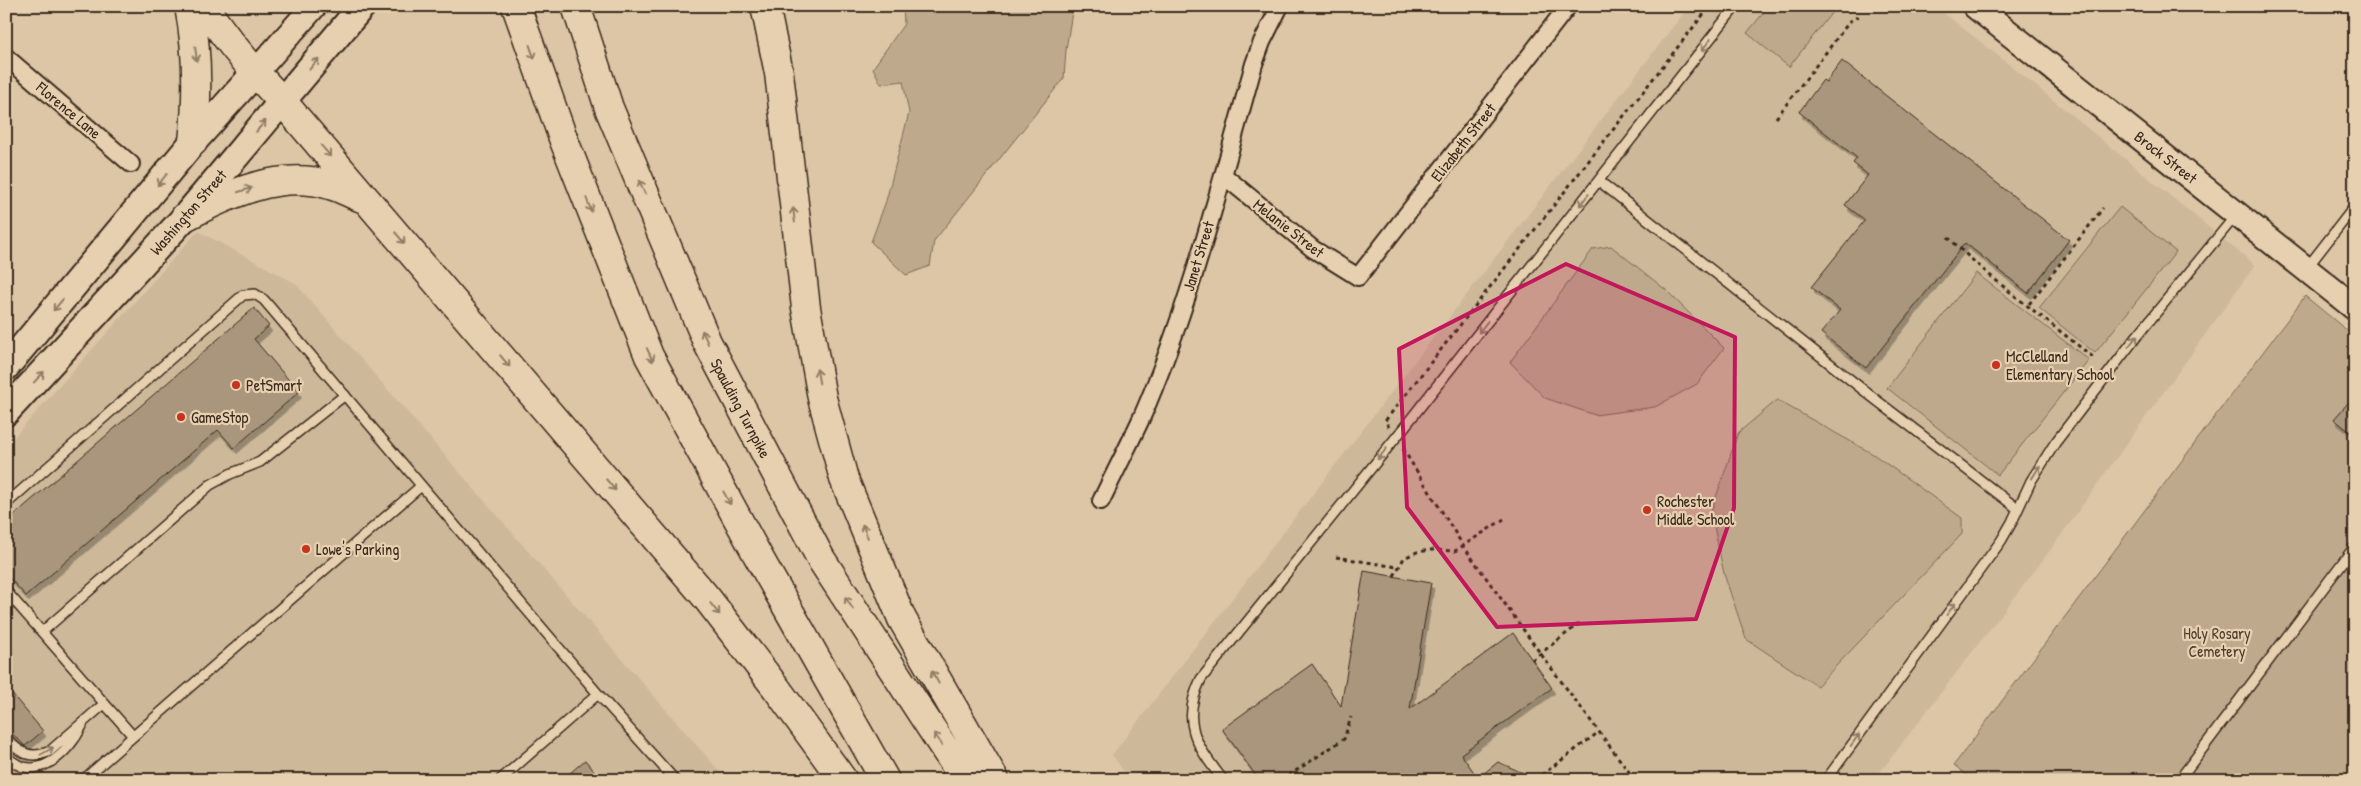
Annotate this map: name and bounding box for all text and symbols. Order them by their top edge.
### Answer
one-way arrow [1701,38,1712,51]
one-way arrow [528,44,537,60]
one-way arrow [191,46,201,62]
one-way arrow [308,57,320,70]
street label: Florence Lane [31,76,107,144]
street label: Elizabeth Street [1425,98,1501,186]
one-way arrow [256,120,267,133]
street label: Brock Street [2130,125,2203,189]
one-way arrow [320,145,331,158]
street label: Washington Street [145,164,232,260]
one-way arrow [157,173,168,186]
one-way arrow [637,180,646,195]
one-way arrow [237,185,252,194]
street label: Melanie Street [1249,193,1329,263]
one-way arrow [1579,193,1589,207]
one-way arrow [585,197,594,212]
one-way arrow [789,207,799,223]
street label: Janet Street [1177,218,1219,294]
one-way arrow [394,231,405,244]
one-way arrow [53,298,64,311]
one-way arrow [1478,321,1489,334]
one-way arrow [700,330,710,345]
one-way arrow [2127,335,2138,348]
place label: McClelland Elementary School [2006,345,2115,385]
one-way arrow [645,347,655,362]
street label: Spaulding Turnpike [706,354,777,462]
one-way arrow [500,355,511,368]
marker: McClelland Elementary School [1990,359,2002,371]
one-way arrow [813,368,823,384]
one-way arrow [33,370,45,383]
place label: PetSmart [246,374,302,396]
marker: PetSmart [230,379,242,391]
place label: GameStop [191,406,248,428]
marker: GameStop [175,411,187,423]
one-way arrow [1376,448,1387,461]
one-way arrow [2032,465,2042,479]
one-way arrow [605,478,616,491]
one-way arrow [723,490,732,505]
place label: Rochester Middle School [1657,490,1735,530]
marker: Rochester Middle School [1641,504,1653,516]
one-way arrow [860,524,870,539]
place label: Lowe's Parking [316,538,399,560]
marker: Lowe's Parking [300,543,312,555]
one-way arrow [844,596,855,610]
one-way arrow [710,602,721,615]
one-way arrow [1946,603,1956,617]
park label: Holy Rosary Cemetery [2183,622,2251,662]
one-way arrow [930,670,940,685]
one-way arrow [933,732,943,746]
one-way arrow [1850,734,1860,748]
one-way arrow [40,746,54,756]

